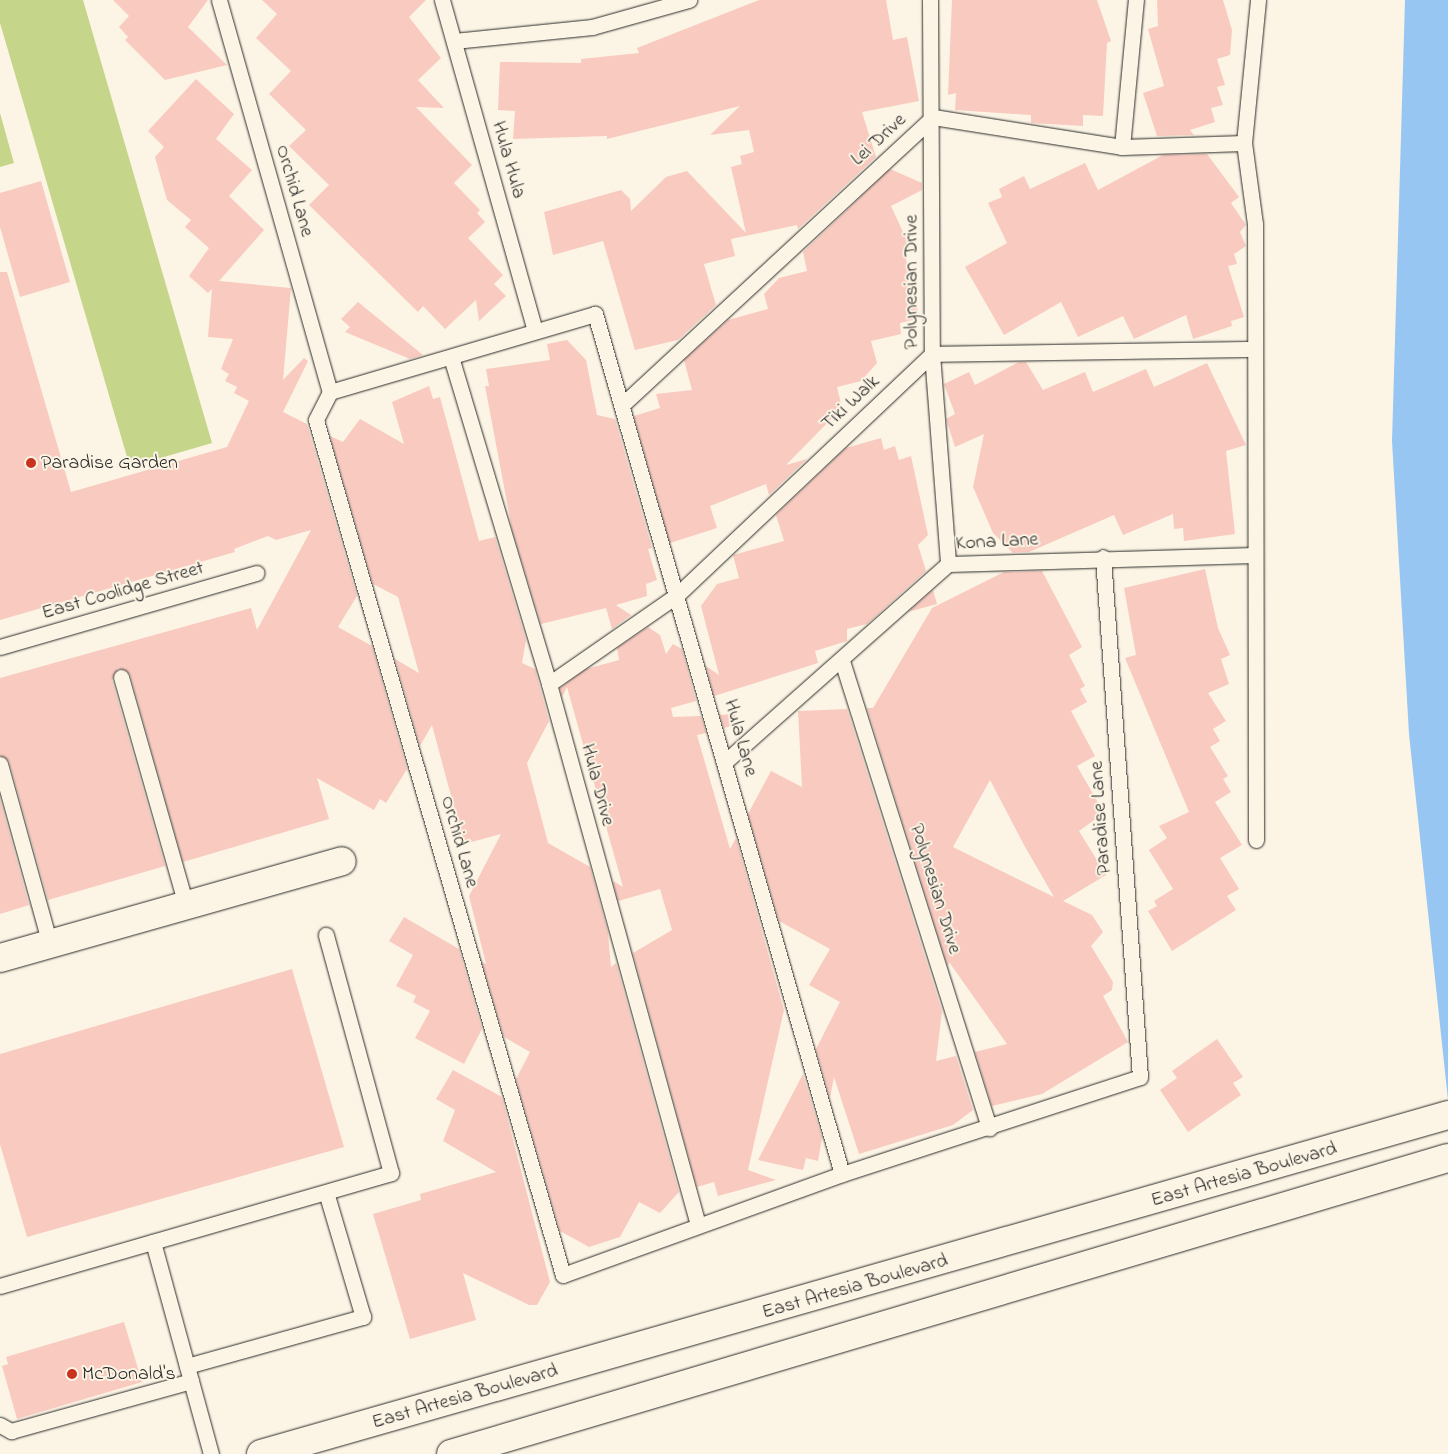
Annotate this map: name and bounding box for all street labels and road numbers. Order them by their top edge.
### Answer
street label: Lei Drive [846,108,912,172]
street label: Hula Hula [486,119,530,201]
street label: Orchid Lane [269,142,319,240]
street label: Polynesian Drive [900,215,924,349]
street label: Tiki Walk [817,370,885,436]
street label: Kona Lane [955,528,1039,556]
street label: East Coolidge Street [39,556,207,626]
street label: Hula Lane [718,697,762,779]
street label: Hula Drive [575,741,619,829]
street label: Paradise Lane [1085,760,1117,876]
street label: Orchid Lane [434,793,484,891]
street label: Polynesian Drive [904,821,966,957]
street label: East Artesia Boulevard [1148,1137,1340,1213]
street label: East Artesia Boulevard [759,1249,951,1325]
street label: East Artesia Boulevard [369,1359,561,1435]

